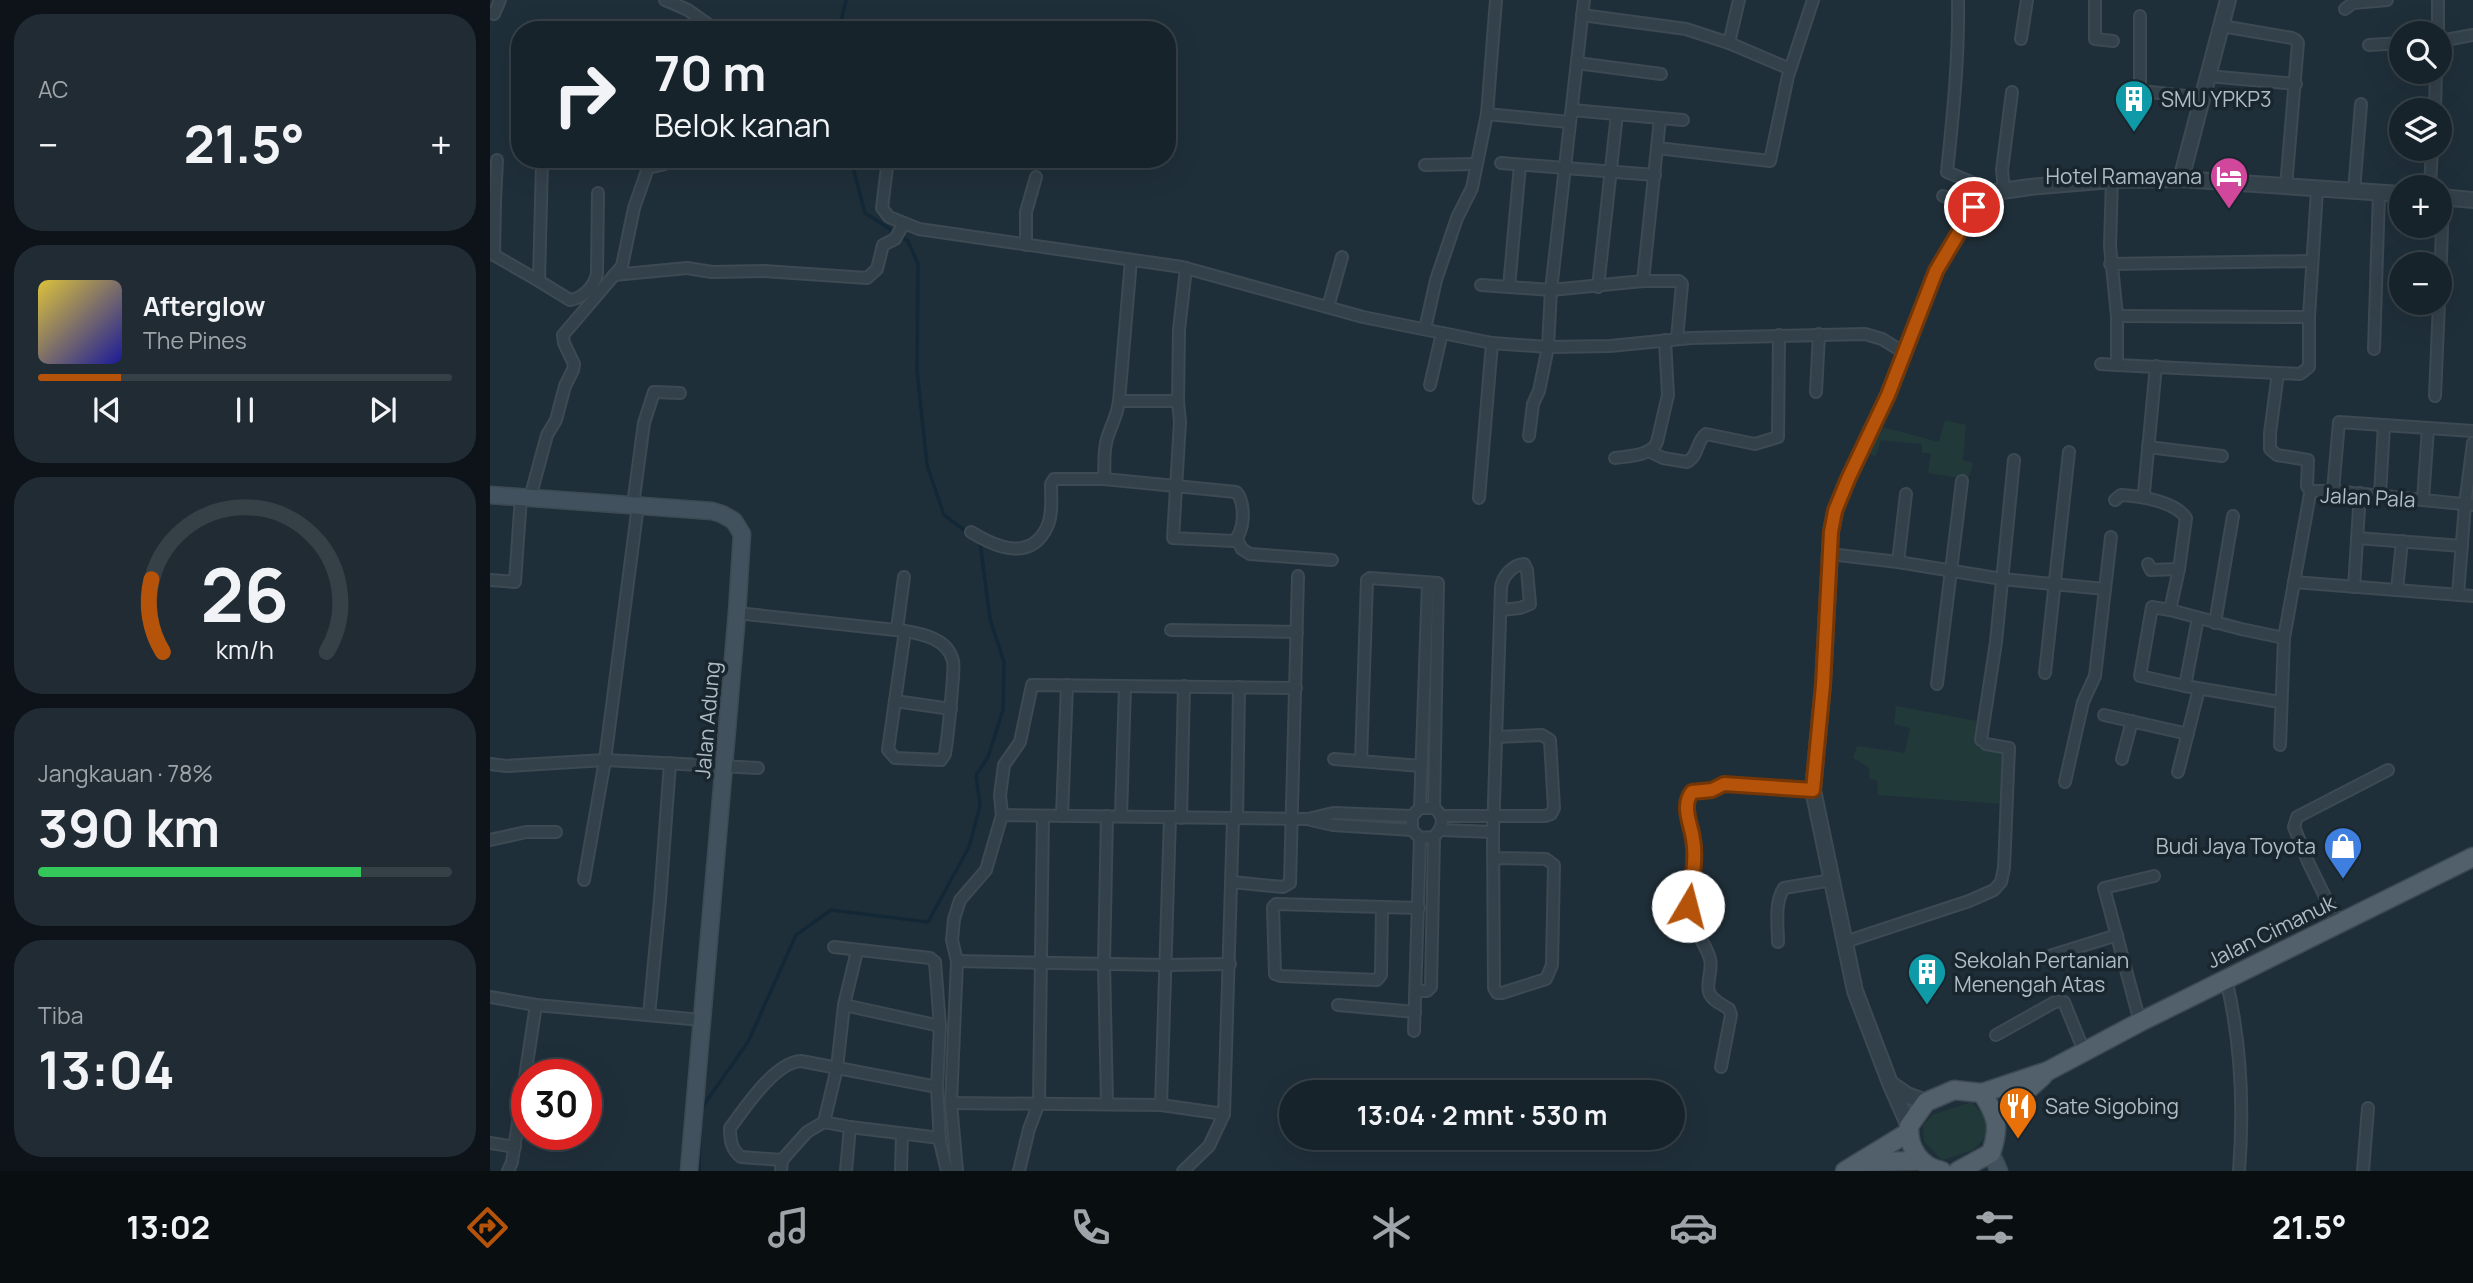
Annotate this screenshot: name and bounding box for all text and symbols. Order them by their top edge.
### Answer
map controls [2389,21,2452,315]
button: search [2389,21,2452,84]
text: 70 m [654,39,766,106]
icon: right [539,49,630,140]
text: AC [38,73,69,105]
building icon: SMU YPKP3 [2113,78,2155,133]
place label: SMU YPKP3 [2161,85,2272,113]
button: layers [2389,98,2452,161]
text: Belok kanan [654,103,830,147]
text: 21.5° [184,108,305,179]
text: − [38,118,59,170]
text: + [430,118,452,170]
hotel icon: Hotel Ramayana [2208,155,2250,210]
place label: Hotel Ramayana [2046,162,2202,190]
button: + [2389,175,2452,238]
pin [1944,177,2004,237]
icon: arrive [1955,188,1993,226]
button: − [2389,252,2452,315]
text: Afterglow [143,288,265,324]
text: The Pines [143,324,247,356]
icon: previous [88,391,126,429]
icon: pause [226,391,264,429]
icon: next [364,391,402,429]
street label: Jalan Pala [2320,481,2416,513]
text: 26 [201,544,289,644]
text: km/h [216,631,274,666]
street label: Jalan Adung [688,660,726,780]
text: Jangkauan · 78% [38,757,213,789]
text: 390 km [38,792,220,863]
shop icon: Budi Jaya Toyota [2322,825,2364,880]
place label: Budi Jaya Toyota [2156,832,2316,860]
position arrow [1651,869,1725,943]
street label: Jalan Cimanuk [2202,888,2340,974]
place label: Sekolah Pertanian Menengah Atas [1954,946,2129,998]
building icon: Sekolah Pertanian Menengah Atas [1906,951,1948,1006]
text: Tiba [38,999,83,1031]
text: 13:04 [38,1034,175,1105]
speed limit sign: 30 [511,1059,602,1150]
restaurant icon: Sate Sigobing [1997,1085,2039,1140]
place label: Sate Sigobing [2045,1092,2179,1120]
text: 13:04 · 2 mnt · 530 m [1357,1097,1607,1133]
icon: directions [463,1203,512,1252]
icon: music [764,1203,813,1252]
icon: phone [1066,1203,1115,1252]
icon: climate [1367,1203,1416,1252]
icon: car [1669,1203,1718,1252]
icon: filters [1970,1203,2019,1252]
text: 13:02 [126,1205,210,1249]
text: 21.5° [2272,1205,2347,1249]

